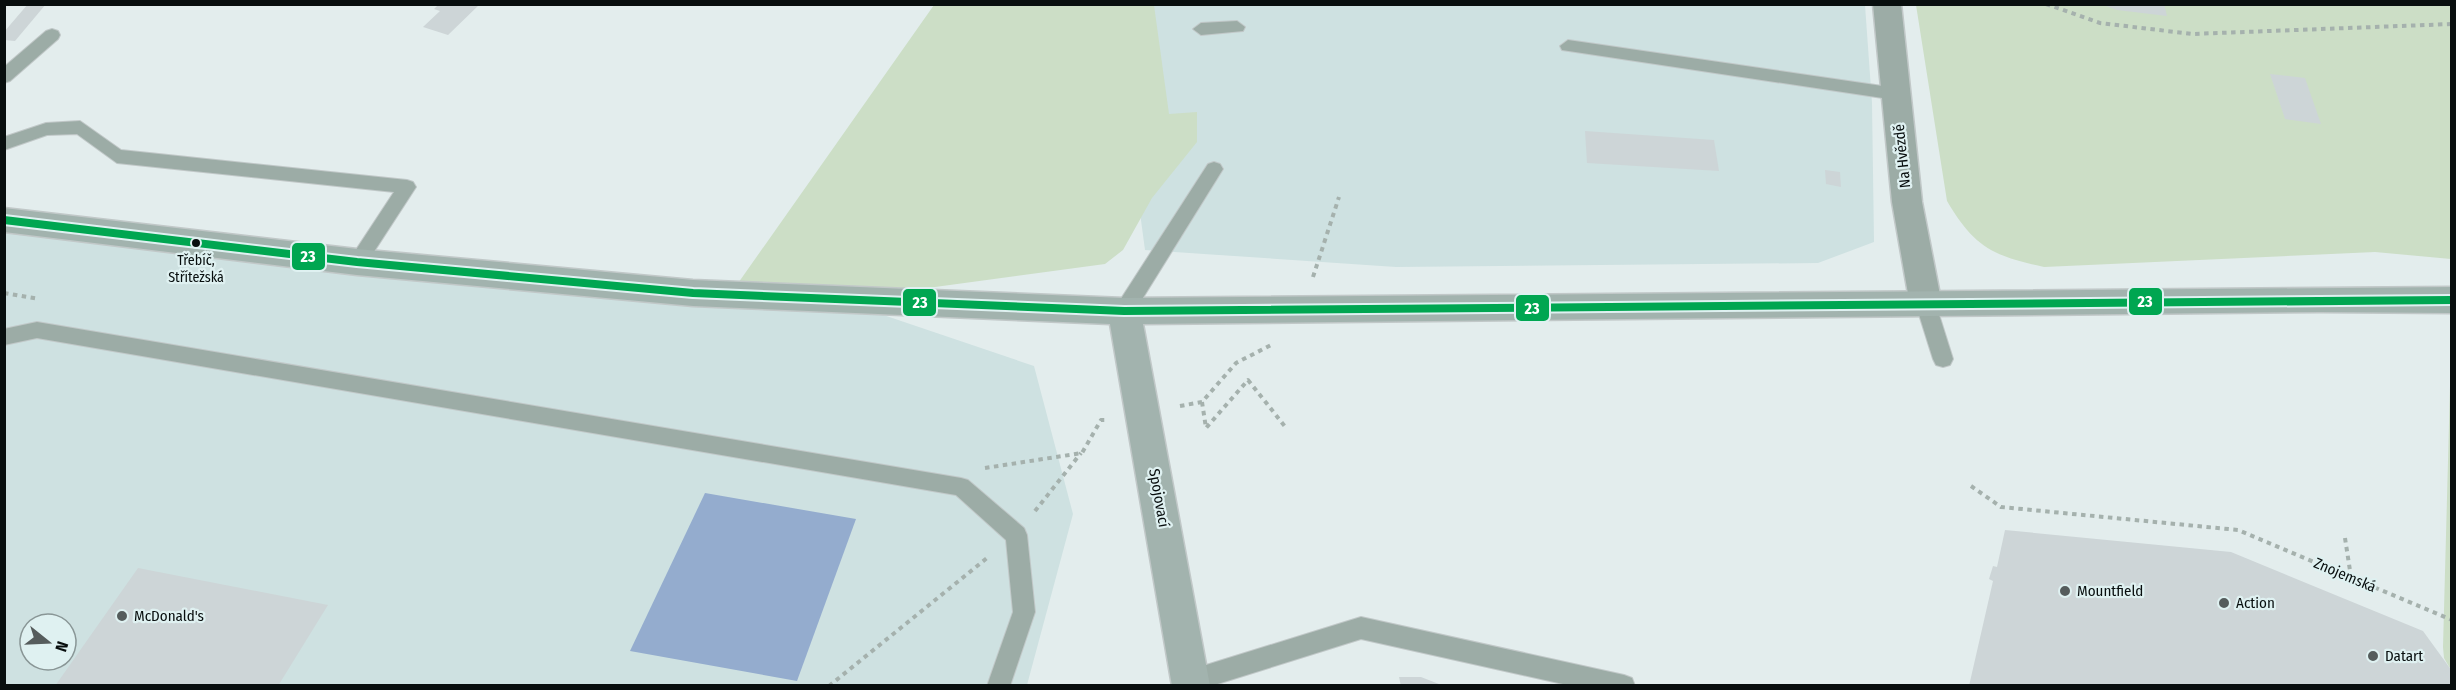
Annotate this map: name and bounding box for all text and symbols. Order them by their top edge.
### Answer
street label: Na Hvězdě [1890,123,1914,189]
marker: Třebíč, Střítežská [190,237,202,249]
line badge: 23 [291,242,326,271]
text: 23 [300,247,316,266]
place label: Třebíč, Střítežská [168,252,224,286]
line badge: 23 [2128,287,2163,316]
line badge: 23 [902,288,937,317]
text: 23 [2137,292,2153,311]
text: 23 [912,293,928,312]
line badge: 23 [1515,294,1550,322]
text: 23 [1524,299,1540,318]
street label: Spojovací [1145,467,1173,529]
street label: Znojemská [2311,554,2379,596]
place label: Mountfield [2077,582,2143,600]
marker: Mountfield [2058,584,2072,598]
place label: Action [2236,594,2275,612]
marker: Action [2217,596,2231,610]
place label: McDonald's [134,607,204,625]
marker: McDonald's [115,609,129,623]
north arrow [18,612,78,672]
text: N [51,639,72,654]
place label: Datart [2385,647,2423,665]
marker: Datart [2366,649,2380,663]

